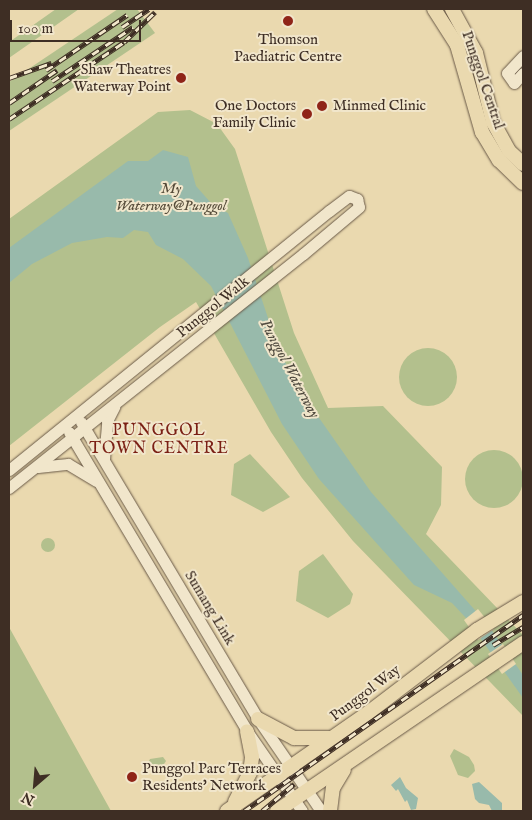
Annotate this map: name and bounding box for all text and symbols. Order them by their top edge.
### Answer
scale bar [12,10,144,42]
marker: Thomson Paediatric Centre [281,14,295,28]
text: 100 m [18,19,53,38]
street label: Punggol Central [458,28,508,132]
place label: Thomson Paediatric Centre [234,30,342,65]
place label: Shaw Theatres Waterway Point [73,60,171,95]
marker: Shaw Theatres Waterway Point [175,72,187,84]
place label: One Doctors Family Clinic [213,96,296,131]
place label: Minmed Clinic [333,97,426,115]
marker: Minmed Clinic [315,99,329,113]
marker: One Doctors Family Clinic [300,107,314,121]
park label: My Waterway@Punggol [116,179,226,214]
street label: Punggol Walk [173,272,253,342]
water label: Punggol Waterway [255,316,323,422]
district label: PUNGGOL TOWN CENTRE [88,421,230,459]
street label: Sumang Link [181,568,239,648]
street label: Punggol Way [326,661,404,725]
place label: Punggol Parc Terraces Residents' Network [142,759,281,794]
north arrow [10,760,60,810]
marker: Punggol Parc Terraces Residents' Network [126,771,138,783]
text: N [19,788,38,809]

